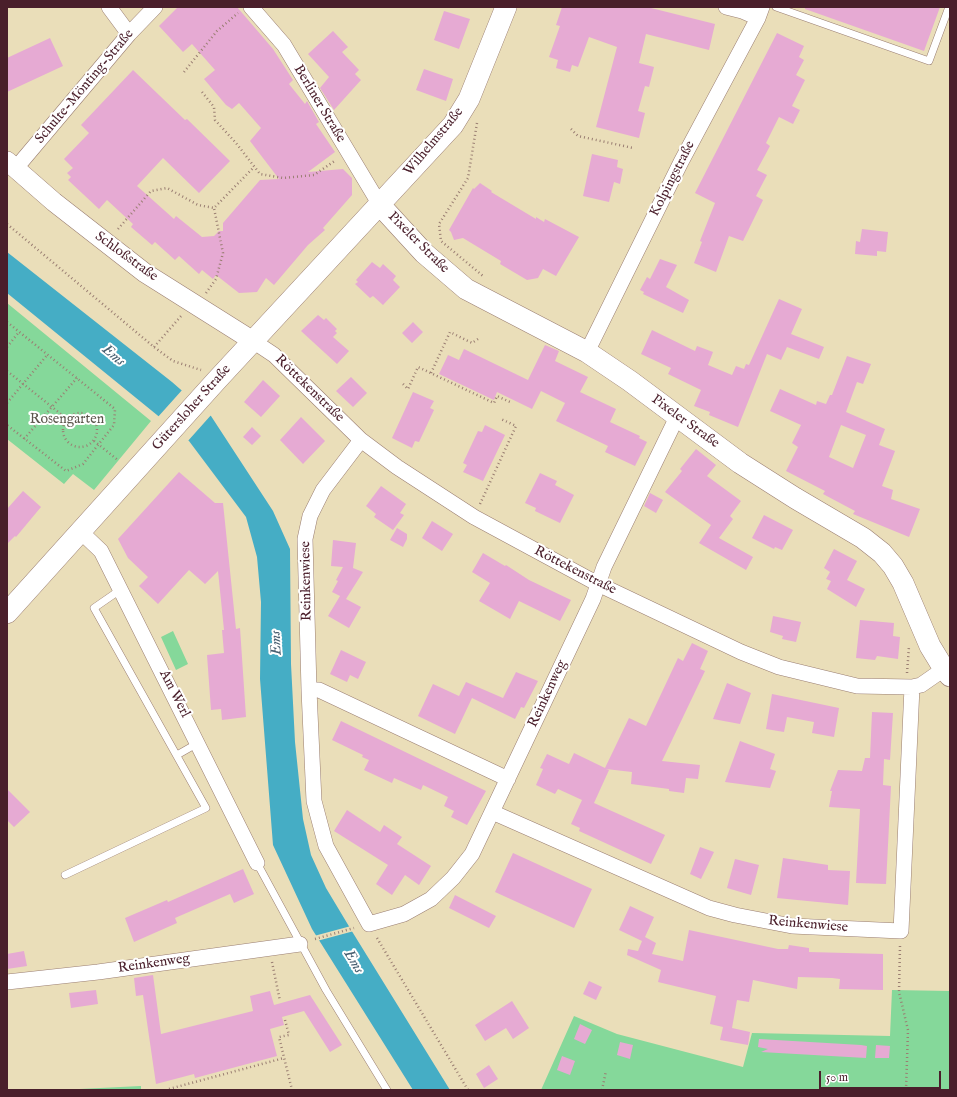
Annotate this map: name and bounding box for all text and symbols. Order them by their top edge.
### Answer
street label: Schulte-Mönting-Straße [32,26,138,148]
street label: Berliner Straße [289,62,349,146]
street label: Wilhelmstraße [401,104,467,180]
street label: Kolpingstraße [647,139,699,219]
street label: Pixeler Straße [384,209,452,277]
street label: Schloßstraße [91,229,161,285]
water label: Ems [98,341,128,371]
street label: Röttekenstraße [271,352,347,426]
street label: Gütersloher Straße [149,362,235,454]
street label: Pixeler Straße [648,392,722,452]
park label: Rosengarten [30,412,104,428]
street label: Reinkenwiese [298,541,316,621]
street label: Röttekenstraße [531,543,619,599]
water label: Ems [267,630,287,656]
street label: Reinkenweg [525,658,571,730]
street label: Am Werl [155,667,193,721]
street label: Reinkenwiese [767,913,849,937]
water label: Ems [339,947,367,977]
street label: Reinkenweg [117,951,191,977]
scale bar [821,1063,943,1089]
text: 50 m [826,1070,848,1085]

